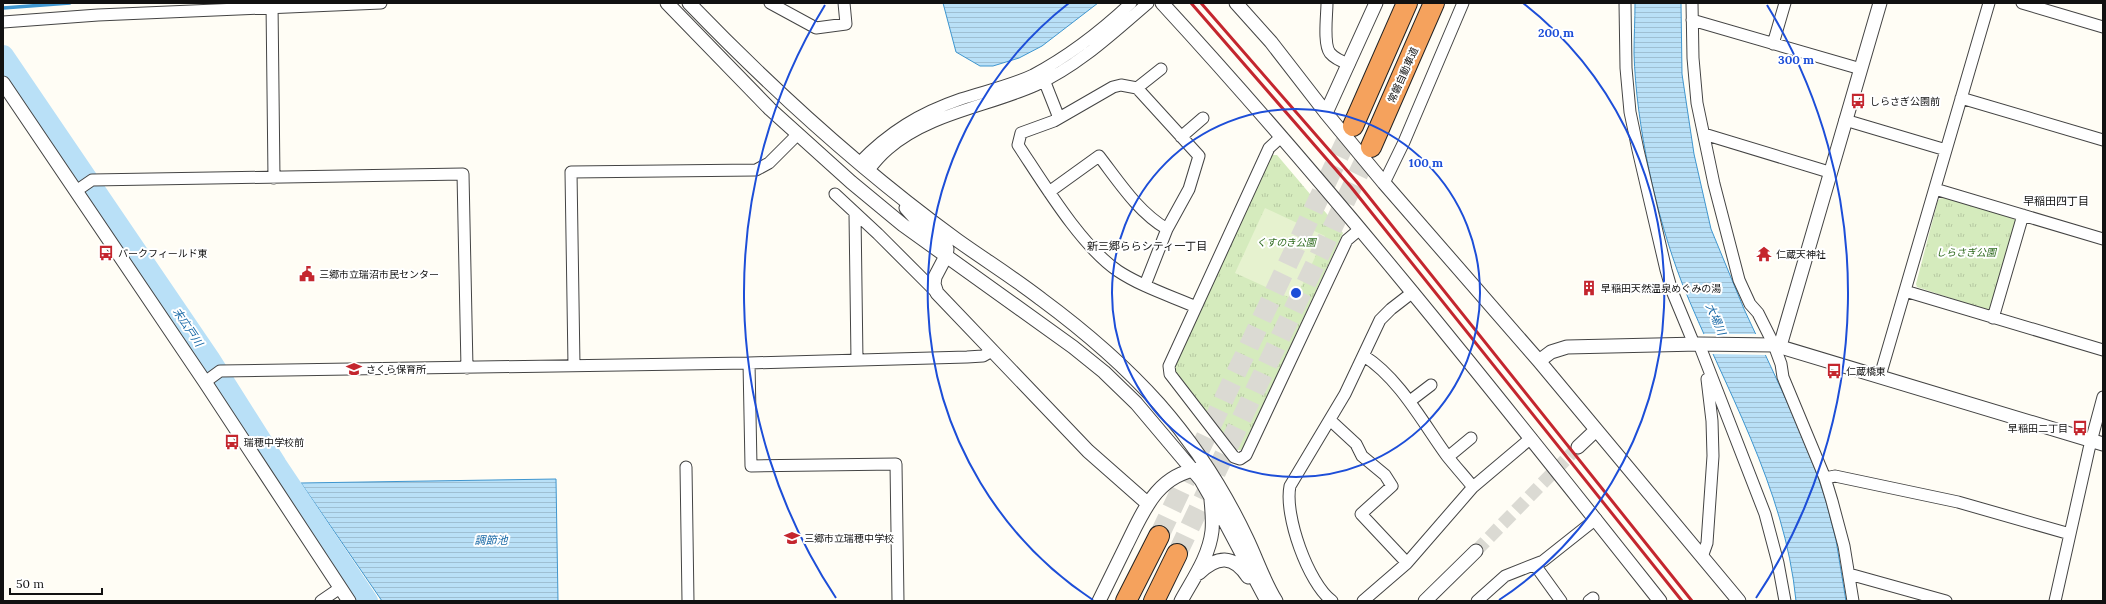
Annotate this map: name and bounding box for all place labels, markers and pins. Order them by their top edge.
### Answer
bus stop icon: しらさぎ公園前 [1849,92,1867,110]
place label: しらさぎ公園前 [1870,95,1940,108]
bus stop icon: パークフィールド東 [97,244,115,262]
temple icon: 仁蔵天神社 [1755,245,1773,263]
place label: パークフィールド東 [118,247,208,260]
place label: 仁蔵天神社 [1776,248,1826,261]
public building icon: 三郷市立瑞沼市民センター [298,265,316,283]
place label: 三郷市立瑞沼市民センター [319,268,439,281]
building icon: 早稲田天然温泉めぐみの湯 [1580,279,1598,297]
place label: 早稲田天然温泉めぐみの湯 [1601,282,1721,295]
centre of rings [1289,286,1303,300]
school or university icon: さくら保育所 [345,360,363,378]
bus stop icon: 仁蔵橋東 [1825,362,1843,380]
place label: さくら保育所 [366,363,426,376]
place label: 仁蔵橋東 [1846,365,1886,378]
bus stop icon: 早稲田二丁目 [2071,419,2089,437]
place label: 早稲田二丁目 [2008,422,2068,435]
bus stop icon: 瑞穂中学校前 [223,433,241,451]
place label: 瑞穂中学校前 [244,436,304,449]
school or university icon: 三郷市立瑞穂中学校 [783,529,801,547]
place label: 三郷市立瑞穂中学校 [804,532,894,545]

